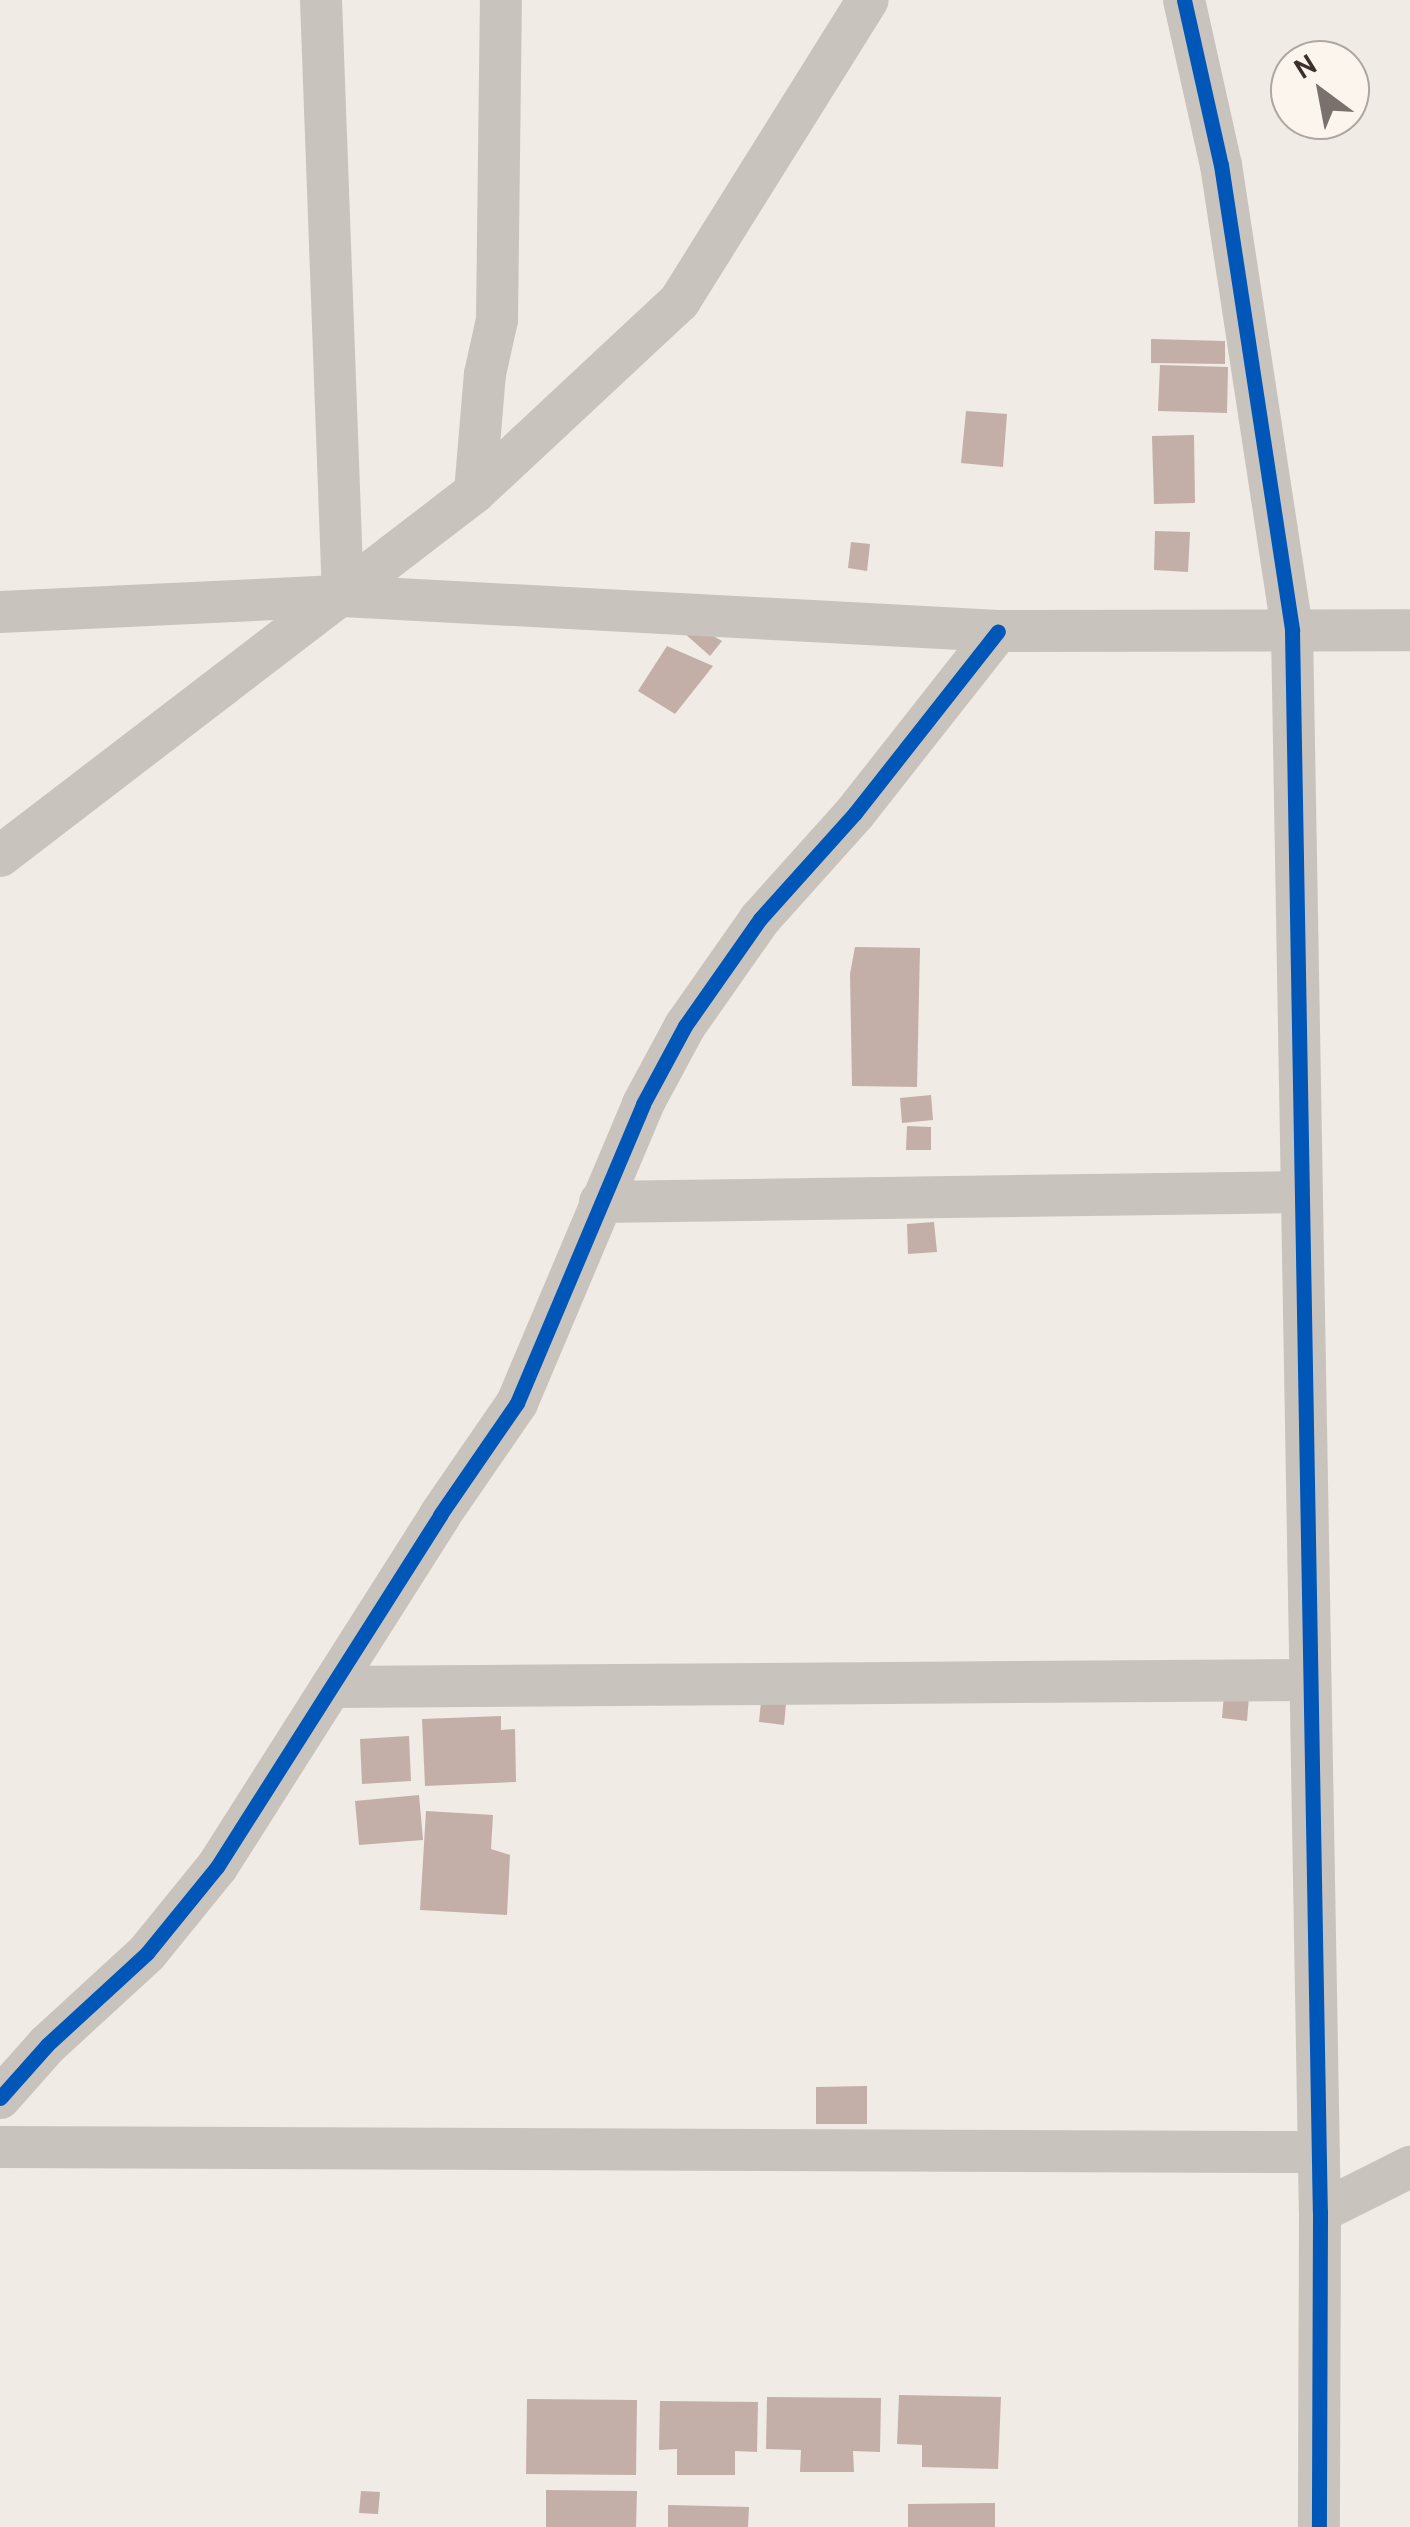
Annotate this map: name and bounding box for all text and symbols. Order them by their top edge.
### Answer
north arrow [1270,40,1370,140]
text: N [1288,47,1323,86]

